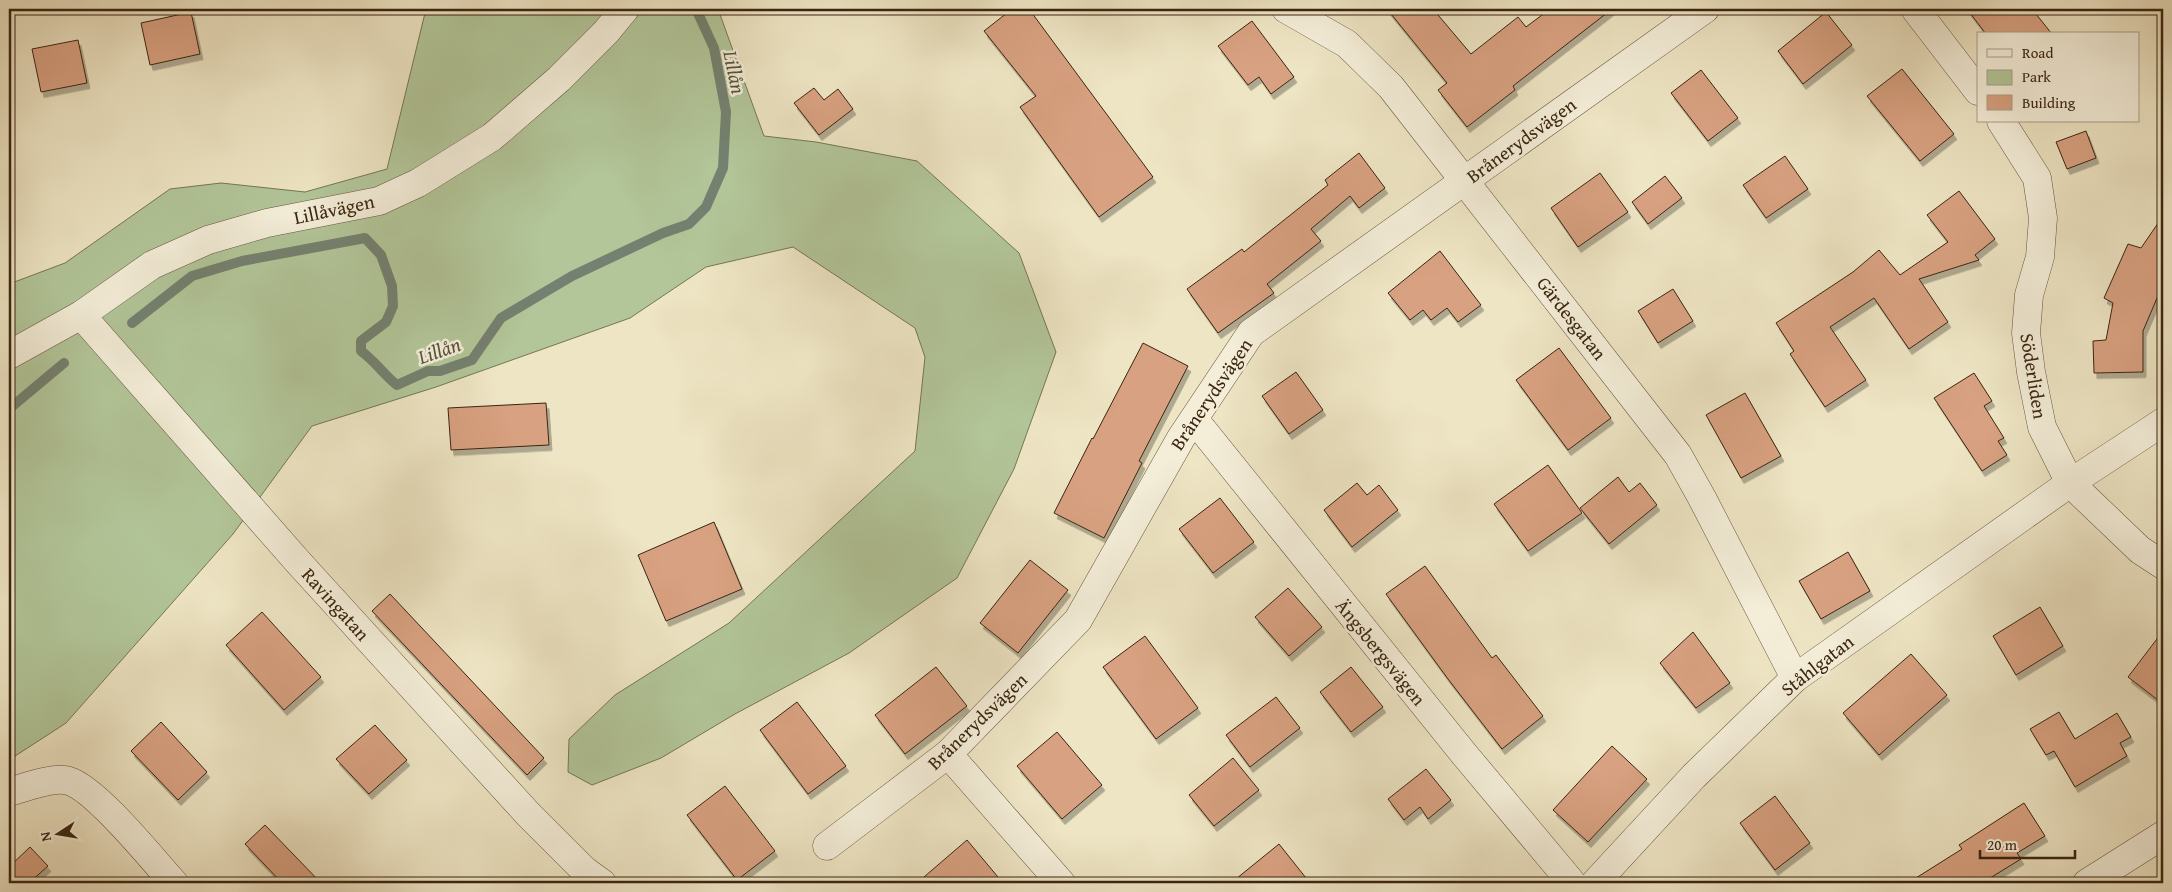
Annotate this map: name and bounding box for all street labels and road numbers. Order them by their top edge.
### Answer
street label: Brånerydsvägen [1460,90,1582,189]
street label: Lillåvägen [291,187,377,231]
street label: Gärdesgatan [1530,270,1614,366]
street label: Söderliden [2013,331,2055,421]
street label: Brånerydsvägen [1163,332,1259,456]
street label: Ravingatan [296,561,377,647]
street label: Ängsbergsvägen [1329,593,1433,712]
street label: Ståhlgatan [1775,627,1860,702]
street label: Brånerydsvägen [921,666,1034,776]

